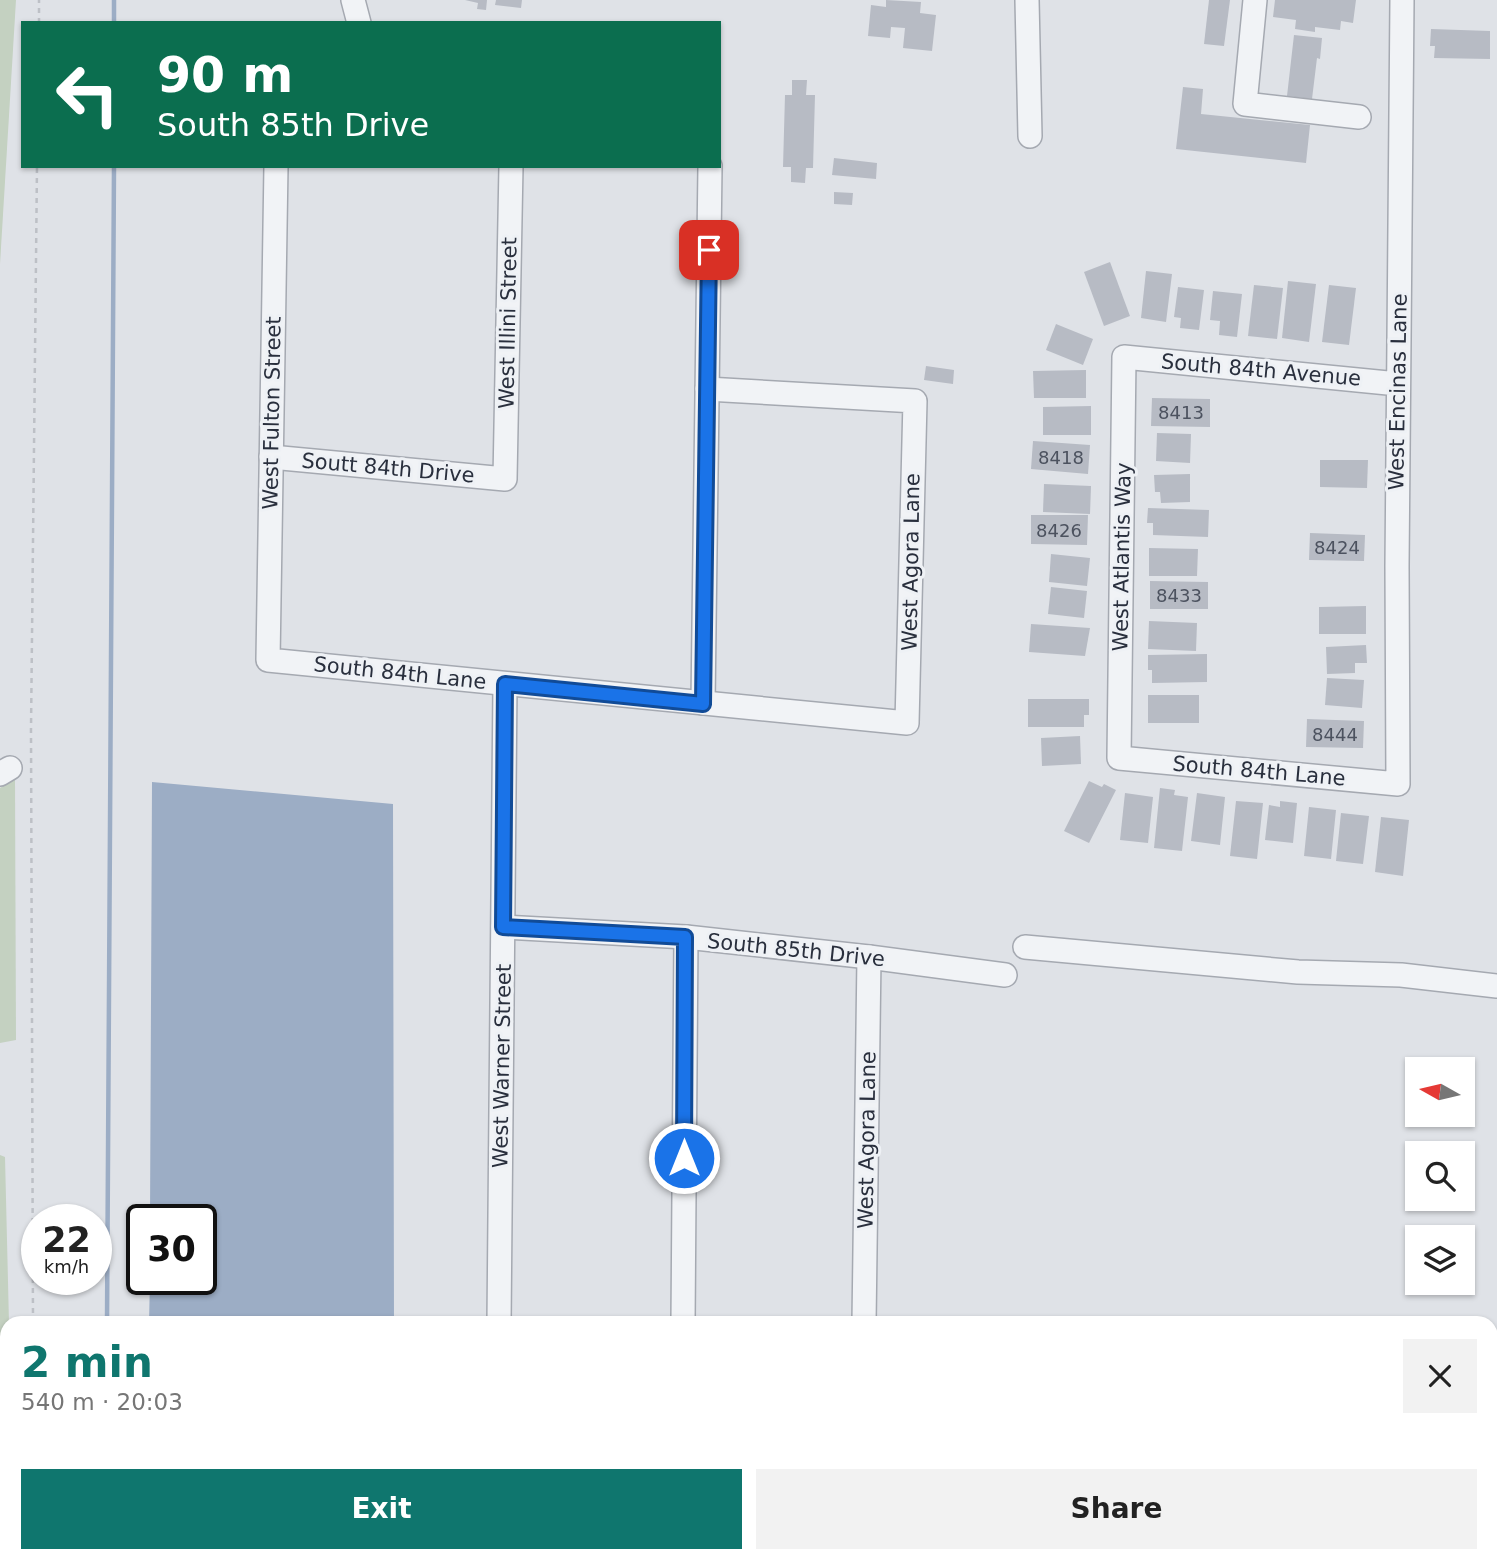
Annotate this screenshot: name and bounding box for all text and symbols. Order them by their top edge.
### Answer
text: 90 m [157,47,293,104]
icon: left [42,49,133,140]
text: South 85th Drive [157,106,429,144]
pin [679,220,739,280]
icon: arrive [690,231,728,269]
street label: West Illini Street [495,237,521,409]
street label: West Encinas Lane [1384,293,1412,491]
street label: West Fulton Street [258,316,286,510]
street label: South 84th Avenue [1160,349,1362,391]
house number: 8413 [1158,402,1204,423]
house number: 8418 [1038,447,1084,468]
street label: Soutt 84th Drive [301,448,475,488]
street label: West Atlantis Way [1108,462,1136,652]
street label: West Agora Lane [897,473,925,651]
house number: 8426 [1036,520,1082,541]
house number: 8424 [1314,537,1360,558]
house number: 8433 [1156,585,1202,606]
street label: South 84th Lane [312,652,488,694]
house number: 8444 [1312,724,1358,745]
street label: South 84th Lane [1172,751,1346,791]
street label: South 85th Drive [706,929,886,971]
street label: West Warner Street [488,964,516,1168]
street label: West Agora Lane [853,1051,881,1229]
north arrow [1405,1057,1475,1127]
map controls [1405,1057,1475,1295]
position arrow [647,1121,721,1195]
button: search [1405,1141,1475,1211]
speed limit sign: 30 [126,1204,217,1295]
text: 22 [42,1220,91,1260]
button: layers [1405,1225,1475,1295]
text: km/h [44,1256,89,1277]
text: 2 min [21,1338,153,1387]
button: close [1403,1339,1477,1413]
text: 540 m · 20:03 [21,1389,183,1415]
button: Exit [21,1469,742,1549]
button: Share [756,1469,1477,1549]

